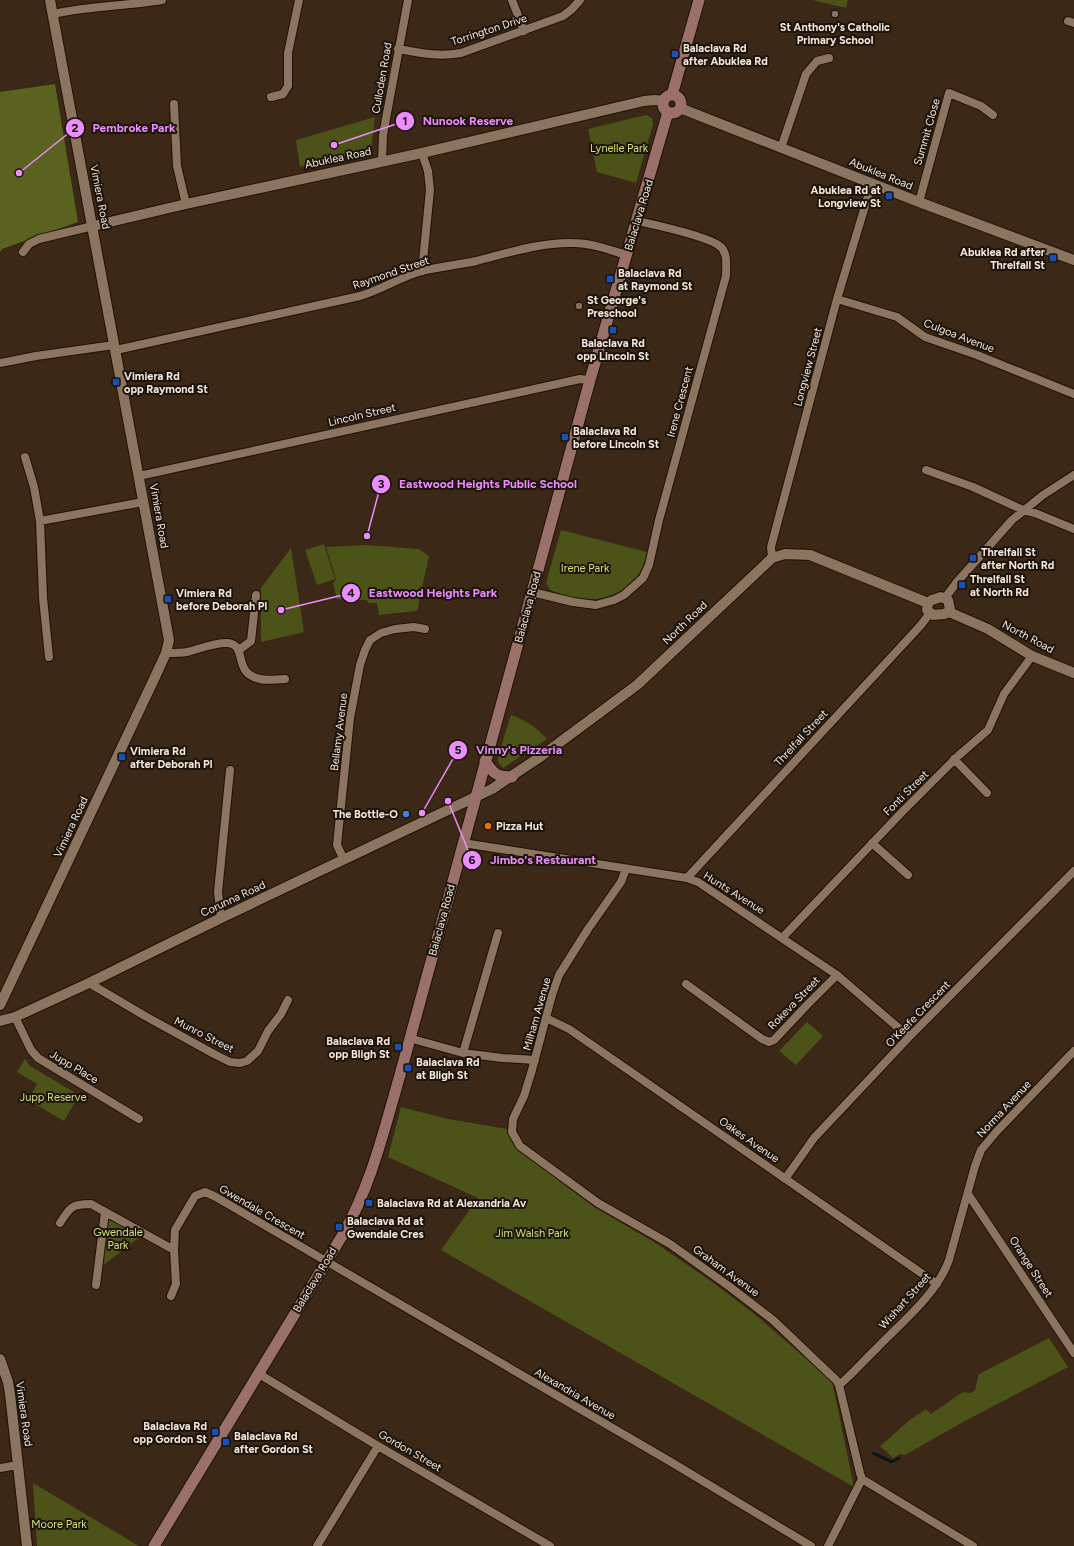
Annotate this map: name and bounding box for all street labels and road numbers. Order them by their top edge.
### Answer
street label: Torrington Drive [449,12,529,48]
street label: Culloden Road [369,41,395,115]
street label: Summit Close [911,97,943,167]
street label: Abuklea Road [304,145,372,171]
street label: Abuklea Road [847,155,915,193]
street label: Vimiera Road [87,164,113,230]
street label: Balaclava Road [622,178,656,252]
street label: Raymond Street [351,254,431,292]
street label: Culgoa Avenue [922,317,996,355]
street label: Longview Street [791,326,825,408]
street label: Irene Crescent [664,365,696,439]
street label: Lincoln Street [327,401,397,429]
street label: Vimiera Road [147,483,171,549]
street label: Balaclava Road [512,570,544,644]
street label: North Road [660,599,710,647]
street label: North Road [1000,618,1056,656]
street label: Bellamy Avenue [328,692,350,772]
street label: Threlfall Street [772,707,830,769]
street label: Fonti Street [881,768,931,818]
street label: Vimiera Road [51,795,91,859]
street label: Hunts Avenue [701,869,767,917]
street label: Corunna Road [198,878,268,920]
street label: Balaclava Road [426,883,458,957]
street label: Rokeva Street [765,974,823,1032]
street label: Milham Avenue [520,976,554,1052]
street label: O'Keefe Crescent [883,978,953,1050]
street label: Munro Street [172,1014,236,1056]
street label: Jupp Place [48,1048,100,1086]
street label: Norma Avenue [974,1078,1034,1140]
street label: Oakes Avenue [716,1114,782,1166]
street label: Gwendale Crescent [217,1182,307,1242]
street label: Orange Street [1006,1234,1056,1300]
street label: Graham Avenue [690,1243,762,1299]
street label: Balaclava Road [291,1245,339,1315]
street label: Wishart Street [876,1270,934,1332]
street label: Alexandria Avenue [532,1366,618,1422]
street label: Vimiera Road [13,1381,35,1447]
street label: Gordon Street [376,1428,444,1474]

